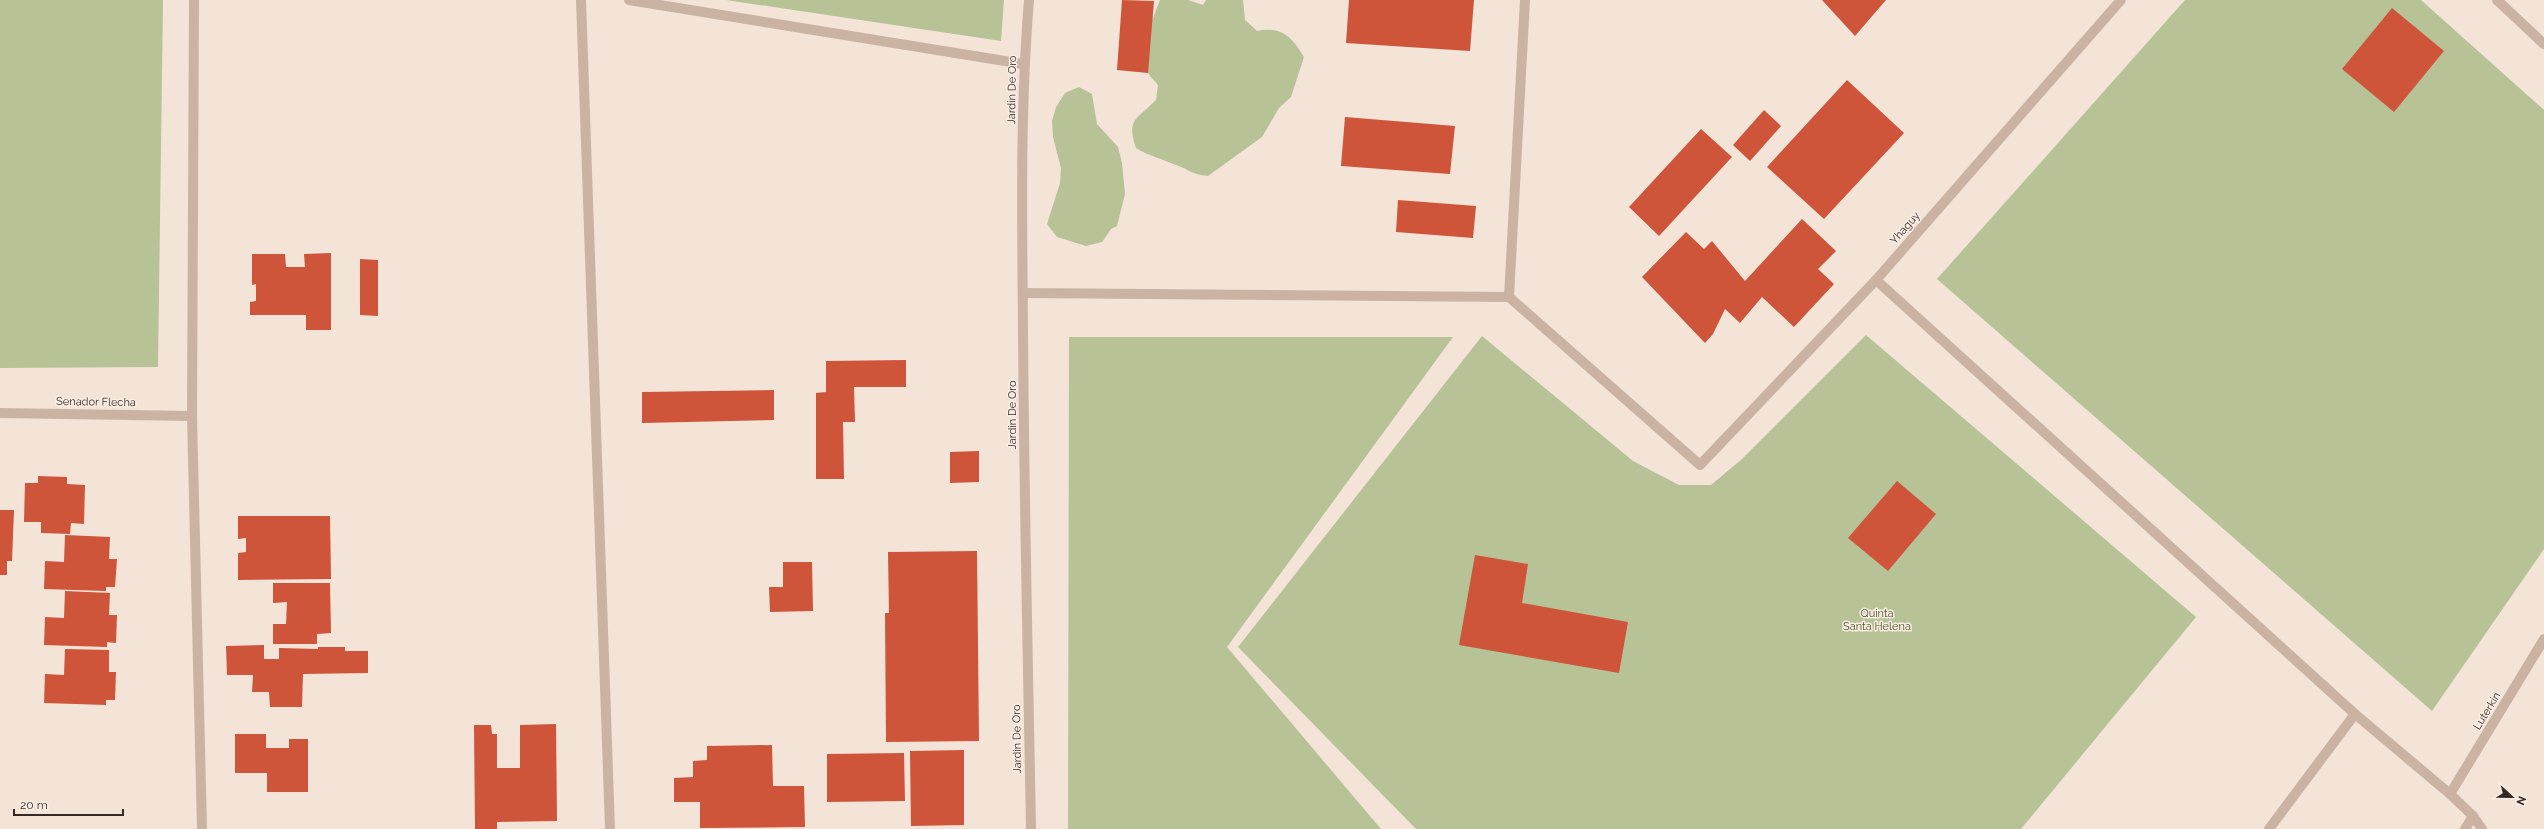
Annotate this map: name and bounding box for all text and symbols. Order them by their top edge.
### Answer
street label: Jardin De Oro [1005,55,1019,125]
street label: Yhaguy [1887,209,1923,247]
street label: Jardin De Oro [1006,380,1019,449]
street label: Senador Flecha [56,395,136,409]
park label: Quinta Santa Helena [1843,607,1911,633]
street label: Luterkin [2471,690,2503,732]
street label: Jardin De Oro [1010,704,1024,774]
north arrow [2492,777,2532,817]
scale bar [14,791,123,817]
text: N [2513,794,2528,807]
text: 20 m [20,798,48,812]

